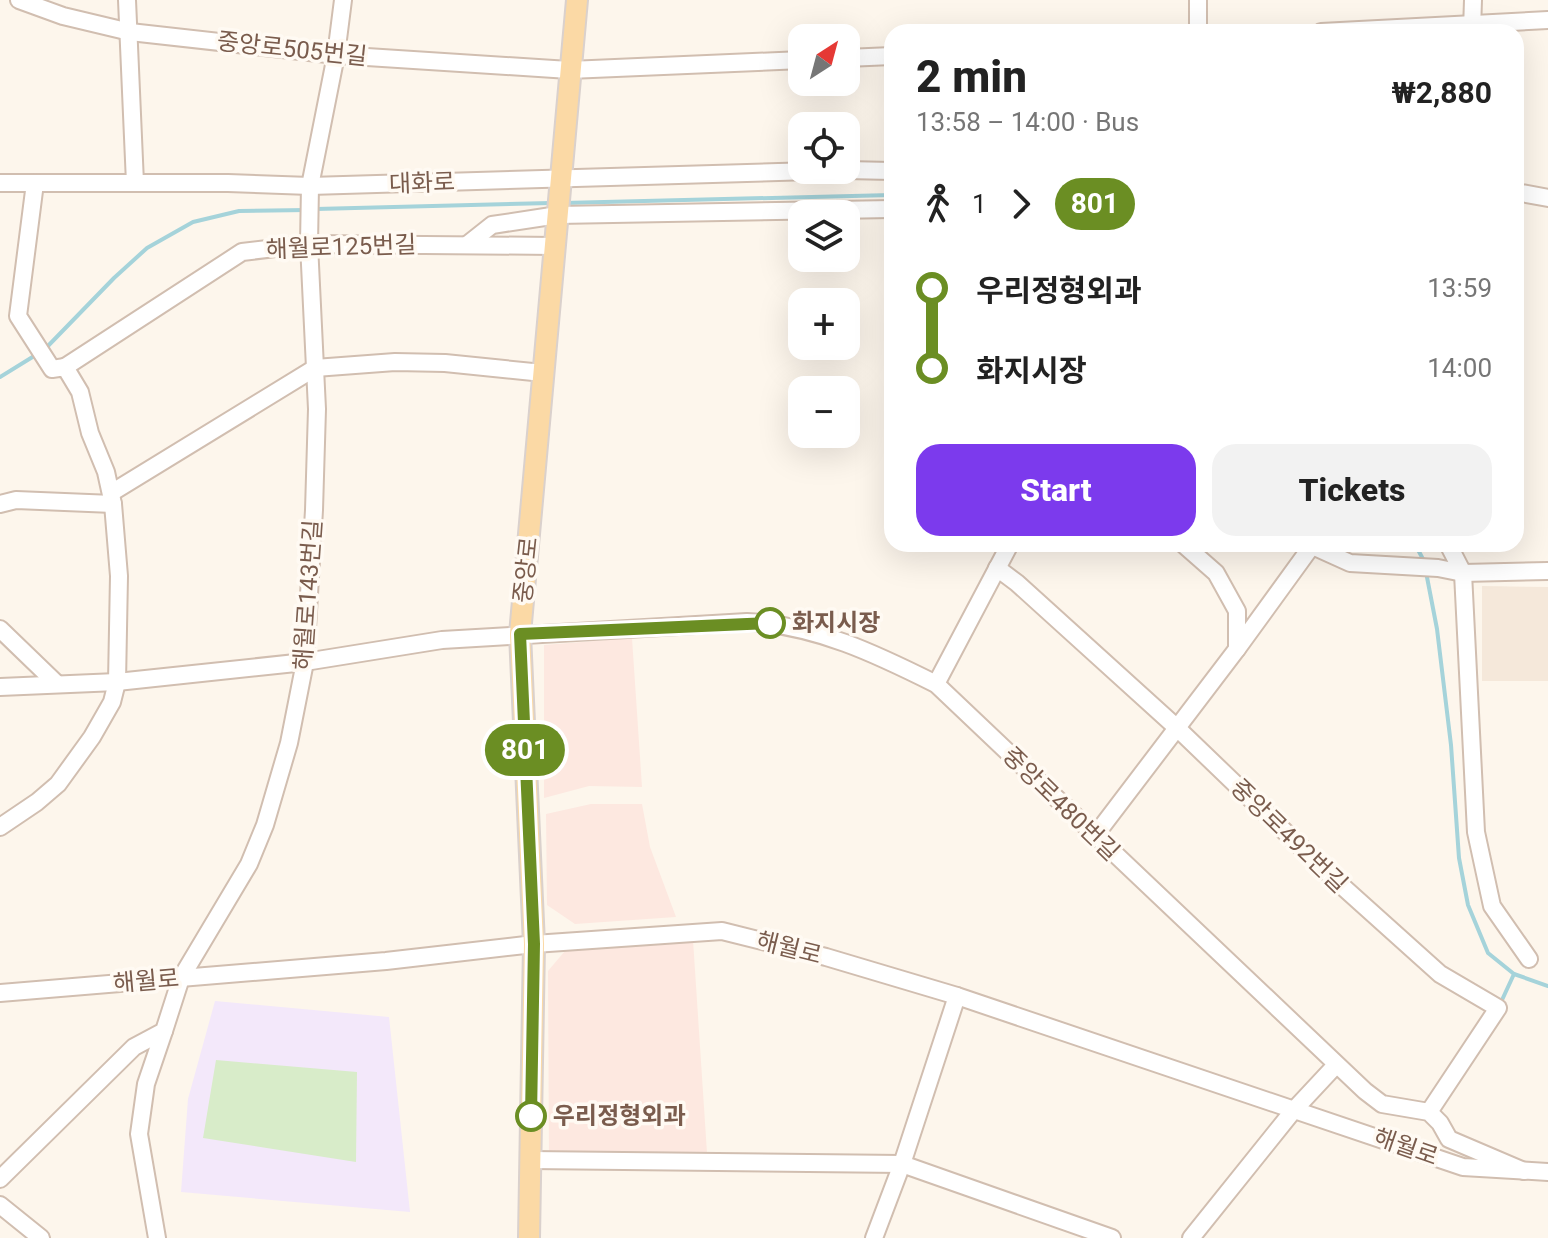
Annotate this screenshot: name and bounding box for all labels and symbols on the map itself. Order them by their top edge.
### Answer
north arrow [788,24,860,96]
street label: 중앙로505번길 [216,27,368,71]
street label: 대화로 [388,168,456,198]
street label: 해월로125번길 [265,230,417,264]
street label: 해월로143번길 [289,519,327,671]
street label: 중앙로 [509,536,543,604]
marker: 화지시장 [755,608,785,638]
place label: 화지시장 [792,609,880,637]
line badge: 801 [479,724,571,776]
street label: 중앙로480번길 [997,742,1125,866]
street label: 중앙로492번길 [1225,774,1353,898]
street label: 해월로 [753,926,825,970]
street label: 해월로 [112,964,180,998]
marker: 우리정형외과 [516,1101,546,1131]
place label: 우리정형외과 [553,1102,685,1130]
street label: 해월로 [1370,1123,1442,1171]

